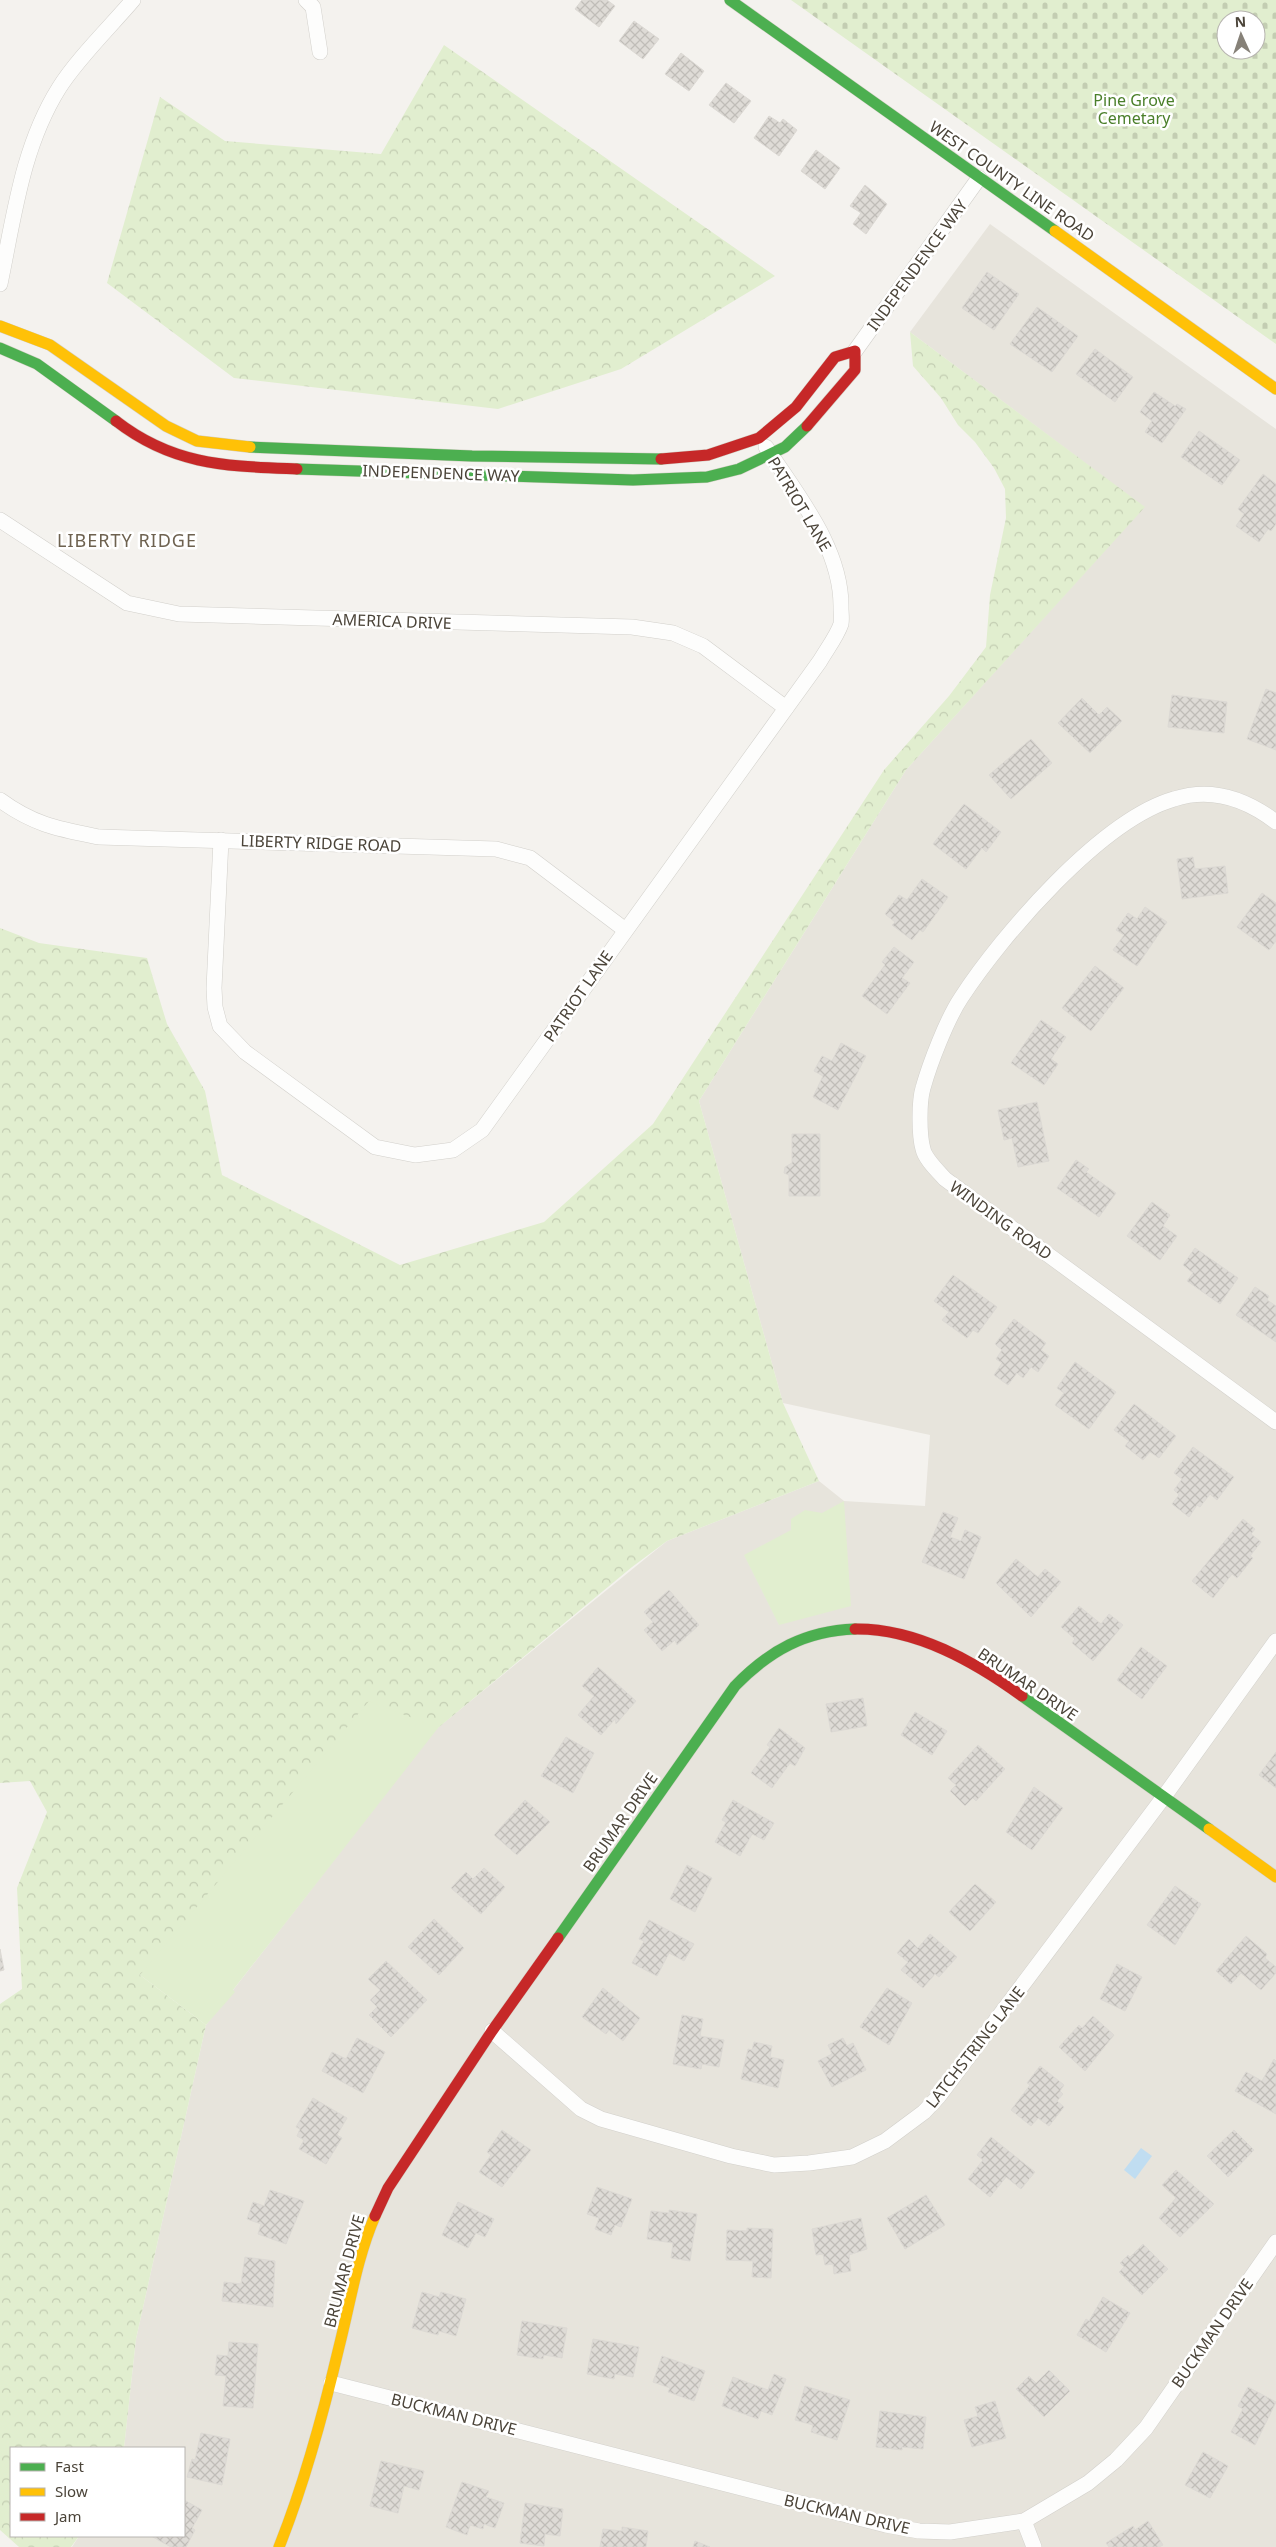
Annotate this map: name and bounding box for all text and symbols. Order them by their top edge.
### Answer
north arrow [1216,10,1266,60]
text: N [1234,12,1246,31]
park label: Pine Grove Cemetary [1093,89,1175,129]
street label: WEST COUNTY LINE ROAD [925,116,1099,246]
street label: INDEPENDENCE WAY [862,194,973,335]
street label: PATRIOT LANE [763,452,837,556]
street label: INDEPENDENCE WAY [362,459,521,487]
district label: LIBERTY RIDGE [57,528,197,552]
street label: AMERICA DRIVE [332,608,452,634]
street label: LIBERTY RIDGE ROAD [240,829,402,857]
street label: PATRIOT LANE [538,946,618,1046]
street label: WINDING ROAD [945,1175,1057,1265]
street label: BRUMAR DRIVE [974,1642,1082,1726]
street label: BRUMAR DRIVE [578,1768,662,1876]
street label: LATCHSTRING LANE [921,1982,1029,2112]
street label: BRUMAR DRIVE [318,2212,370,2330]
street label: BUCKMAN DRIVE [1166,2274,1258,2392]
street label: BUCKMAN DRIVE [389,2388,519,2440]
legend [10,2447,185,2537]
text: Fast [55,2456,84,2476]
text: Slow [55,2481,88,2501]
street label: BUCKMAN DRIVE [782,2489,912,2539]
text: Jam [53,2506,82,2526]

